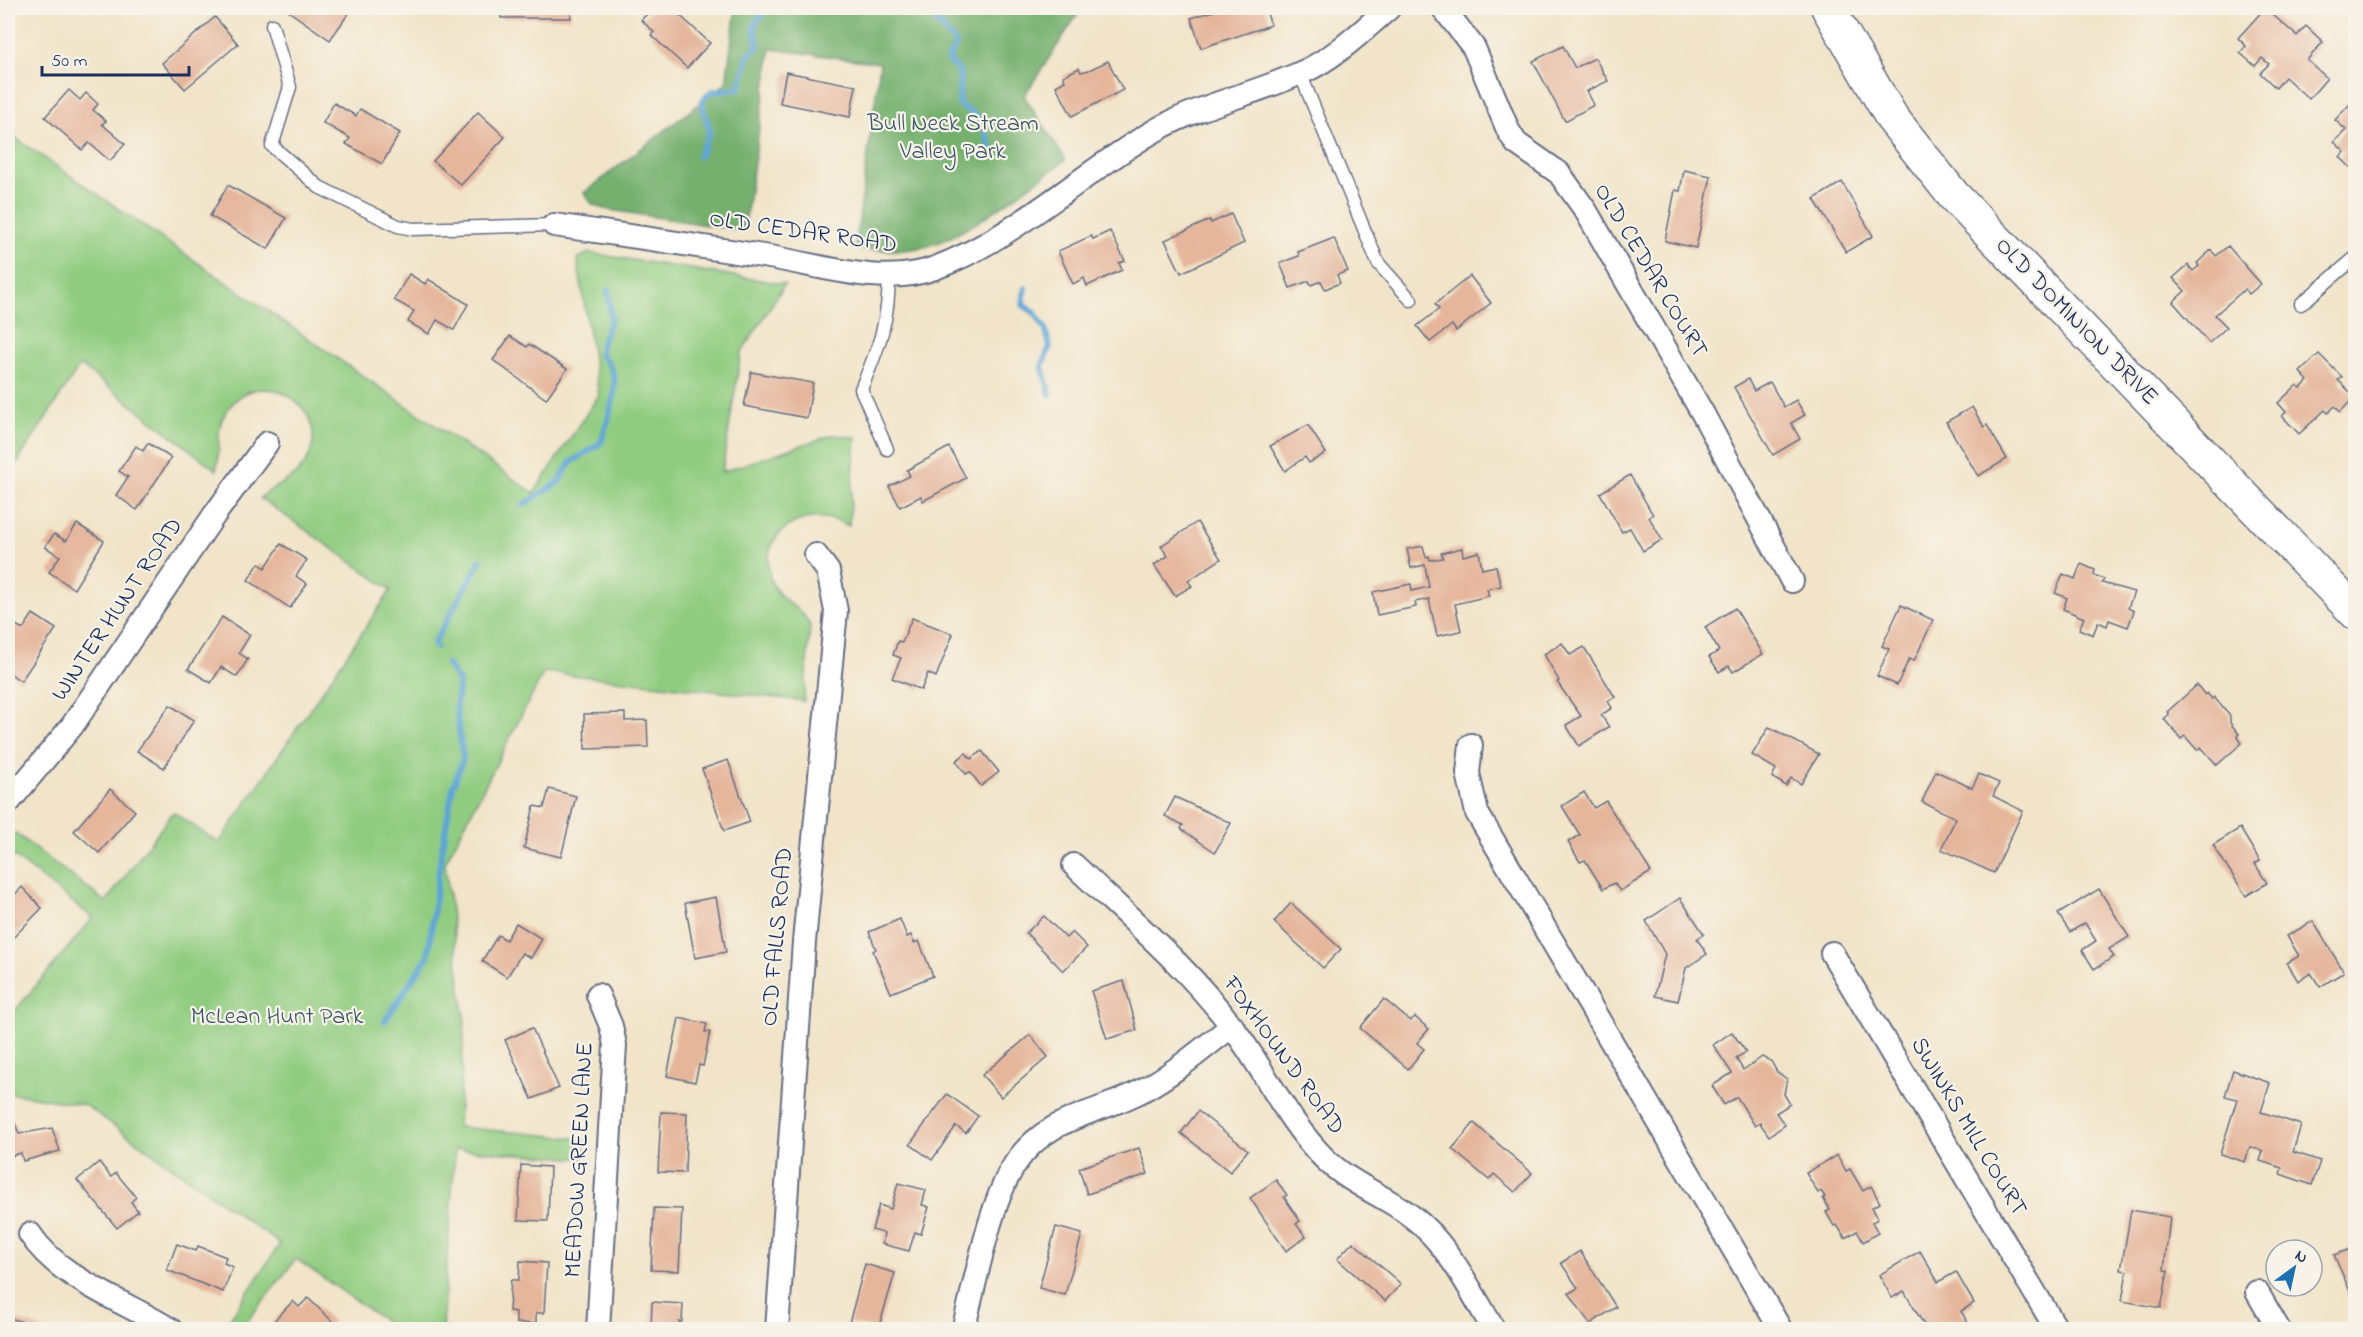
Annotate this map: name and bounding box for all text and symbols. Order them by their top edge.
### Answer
scale bar [42,39,189,77]
text: 50 m [51,49,88,75]
park label: Bull Neck Stream Valley Park [866,107,1039,171]
street label: OLD CEDAR COURT [1584,177,1716,365]
street label: OLD CEDAR ROAD [707,202,899,264]
street label: OLD DOMINION DRIVE [1986,230,2166,414]
street label: WINTER HUNT ROAD [43,511,193,709]
street label: OLD FALLS ROAD [753,846,803,1028]
street label: FOXHOUND ROAD [1213,969,1353,1143]
park label: McLean Hunt Park [191,1000,364,1035]
street label: SWINKS MILL COURT [1901,1031,2035,1223]
street label: MEADOW GREEN LANE [556,1041,604,1279]
north arrow [2264,1238,2324,1298]
text: N [2290,1244,2312,1270]

